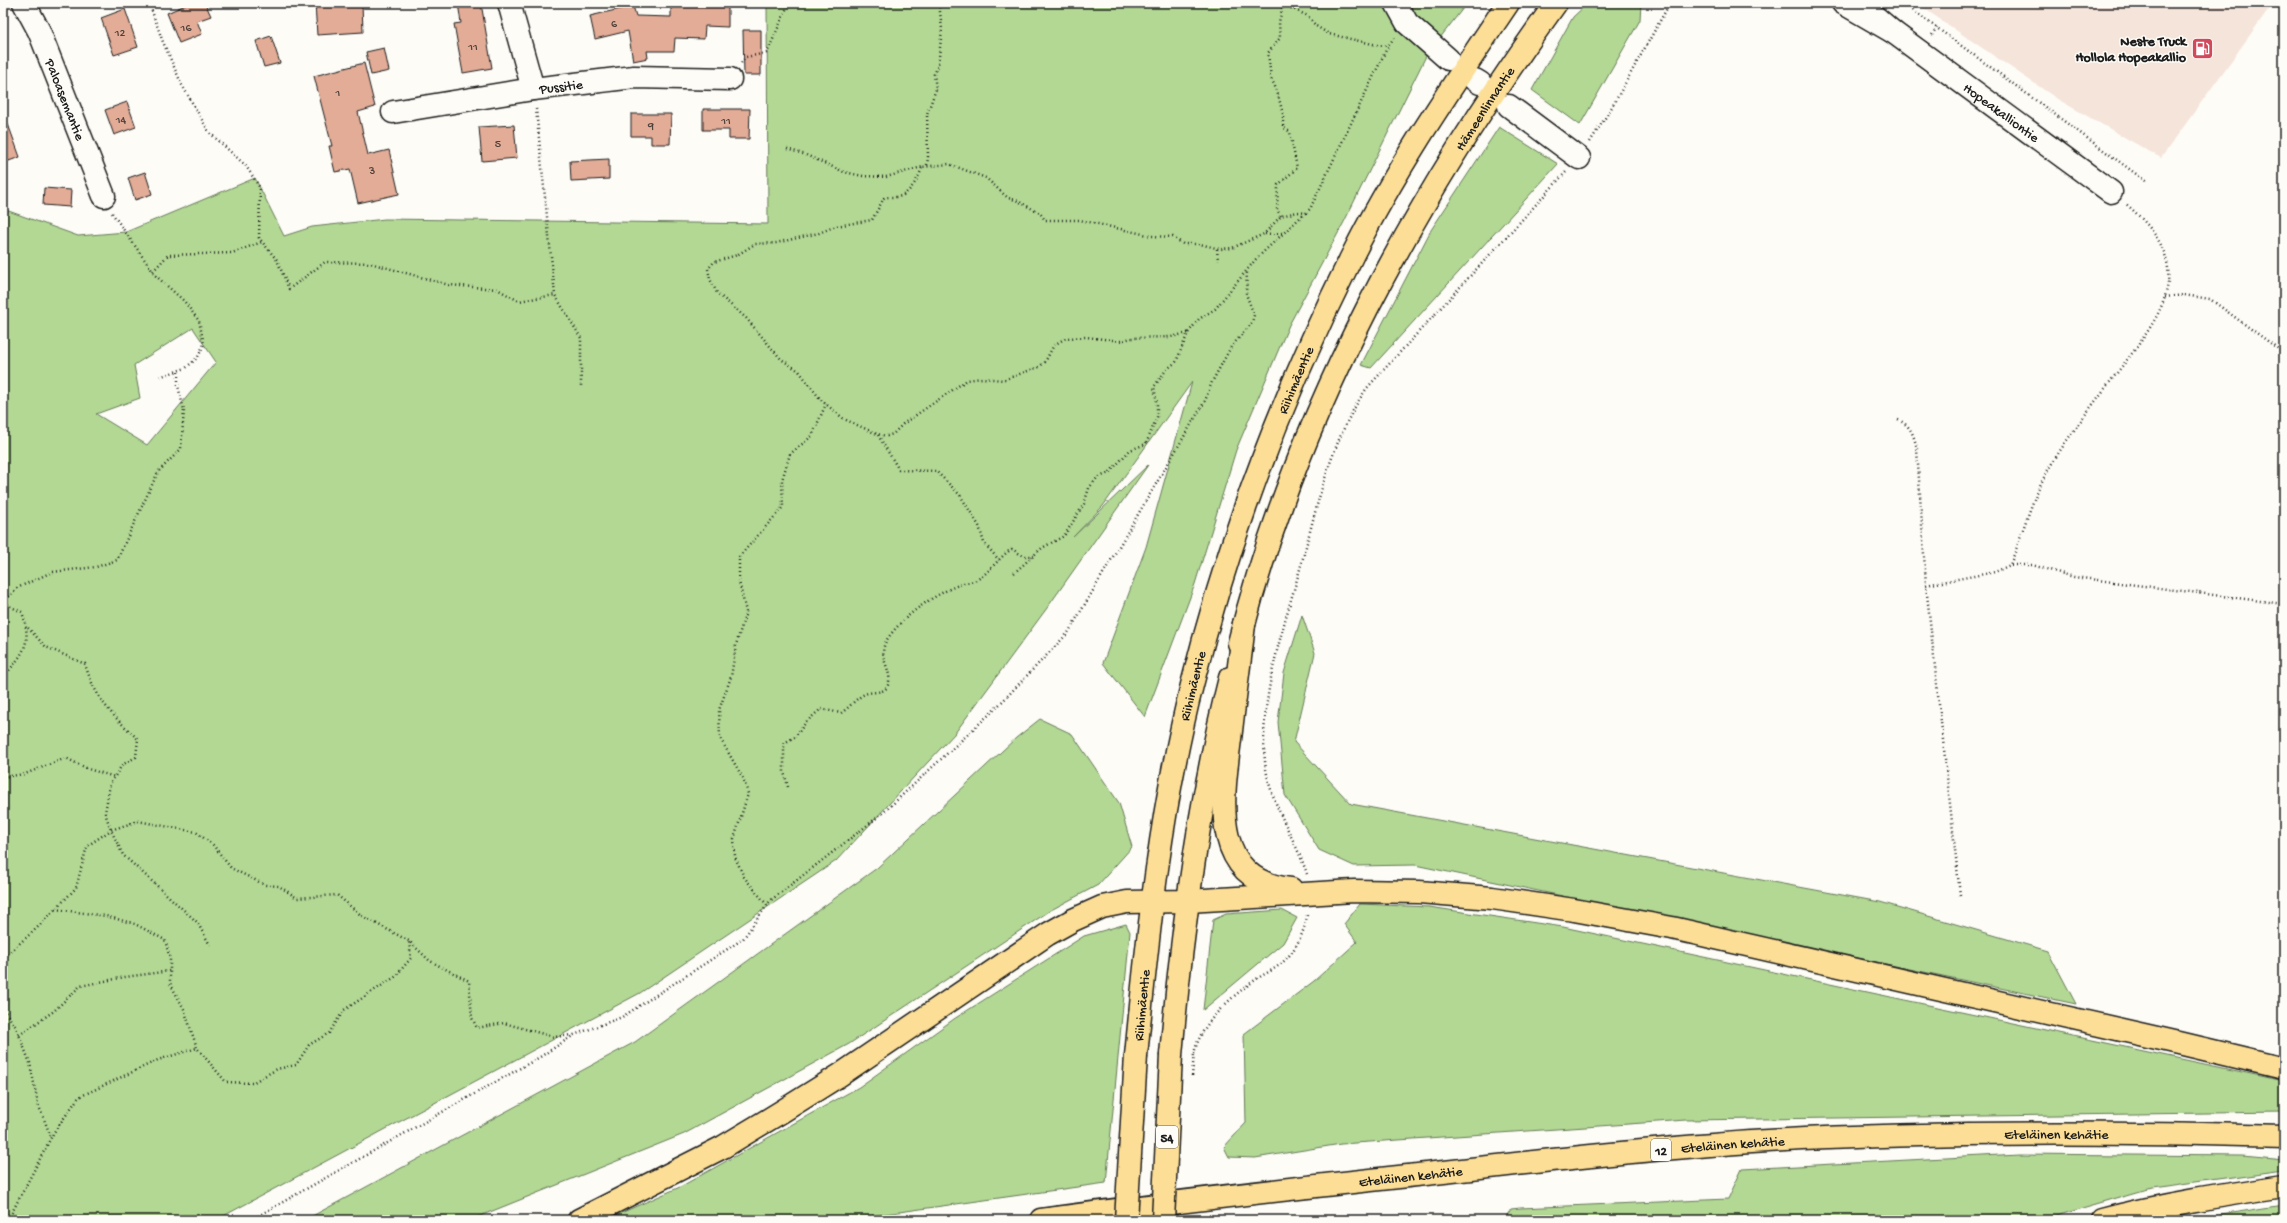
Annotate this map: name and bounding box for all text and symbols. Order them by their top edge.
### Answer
house number: 6 [611,18,618,32]
house number: 16 [180,22,192,36]
house number: 12 [114,27,125,41]
place label: Neste Truck Hollola Hopeakallio [2076,34,2188,67]
fuel station icon: Neste Truck Hollola Hopeakallio [2189,35,2215,61]
house number: 11 [467,41,478,55]
street label: Paloasemantie [39,56,88,144]
street label: Hämeenlinnantie [1453,64,1520,155]
street label: Pussitie [538,77,585,99]
street label: Hopeakalliontie [1959,80,2042,148]
house number: 1 [335,87,341,101]
house number: 14 [115,114,127,128]
house number: 11 [720,115,731,129]
house number: 9 [647,120,654,134]
house number: 5 [495,138,501,152]
house number: 3 [368,165,375,179]
street label: Riihimäentie [1275,344,1319,417]
street label: Riihimäentie [1178,649,1212,723]
street label: Riihimäentie [1131,968,1156,1042]
road number: 54 [1156,1126,1178,1148]
street label: Eteläinen kehätie [2004,1127,2109,1145]
street label: Eteläinen kehätie [1680,1134,1786,1158]
road number: 12 [1651,1139,1671,1161]
street label: Eteläinen kehätie [1358,1164,1464,1192]

